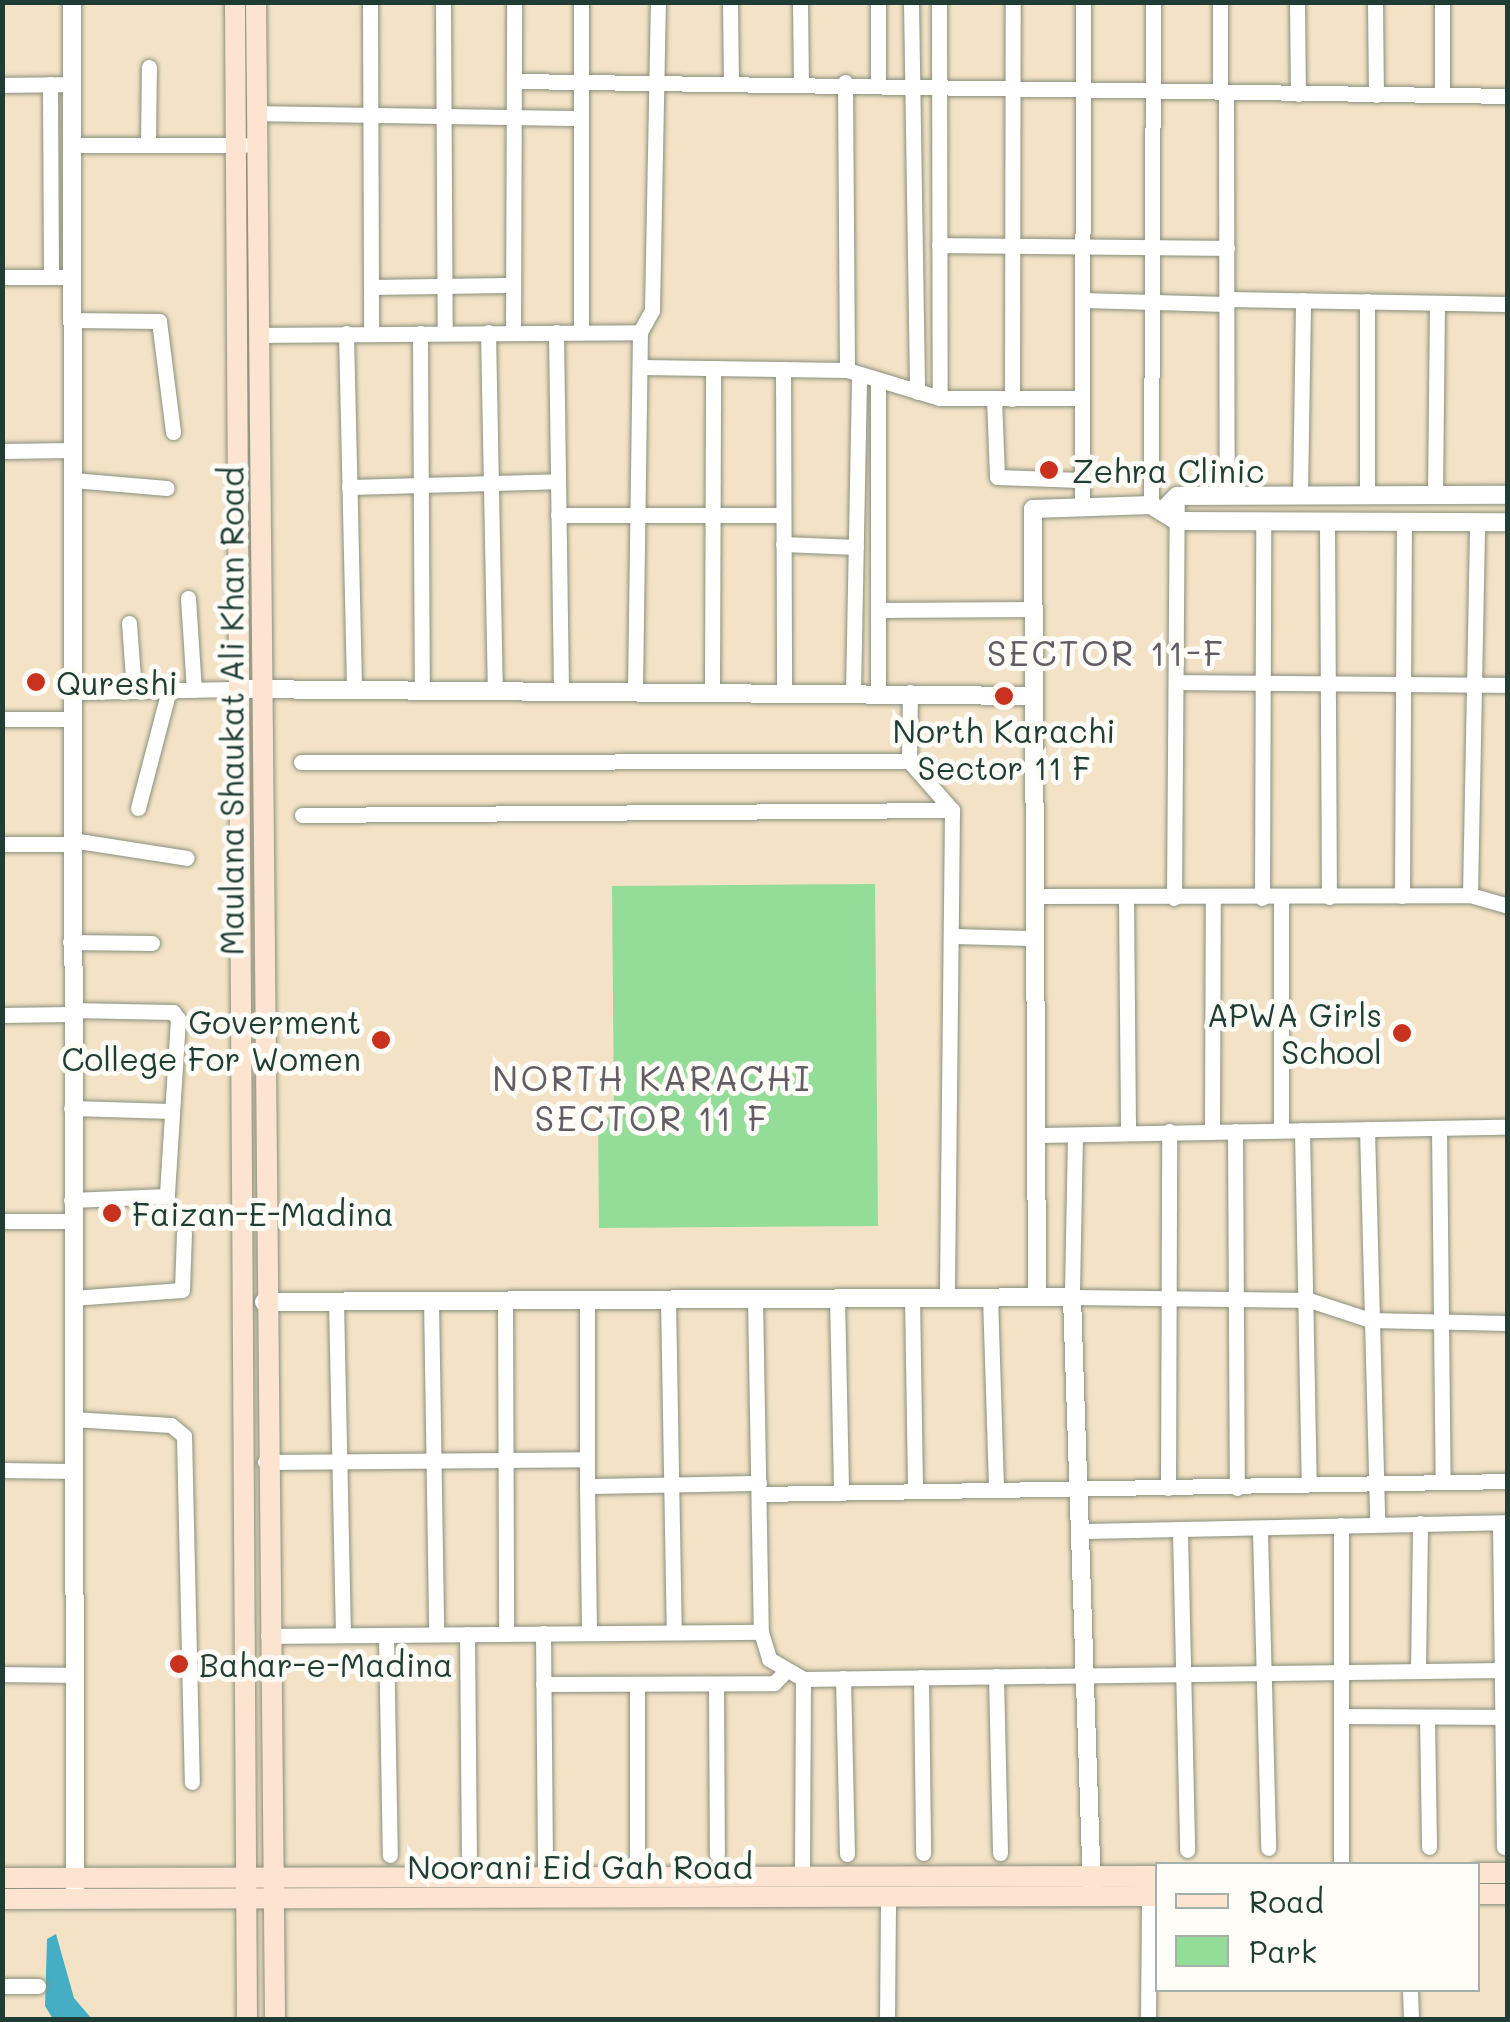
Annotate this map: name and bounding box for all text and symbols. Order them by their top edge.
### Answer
place label: Zehra Clinic [1072,451,1265,489]
marker: Zehra Clinic [1036,457,1062,483]
street label: Maulana Shaukat Ali Khan Road [212,467,250,955]
district label: SECTOR 11-F [987,631,1225,673]
place label: Qureshi [56,663,178,701]
marker: Qureshi [25,671,47,693]
marker: North Karachi Sector 11 F [993,685,1015,707]
place label: North Karachi Sector 11 F [892,712,1116,787]
place label: APWA Girls School [1207,996,1382,1071]
place label: Goverment College For Women [61,1003,361,1078]
marker: APWA Girls School [1391,1022,1413,1044]
marker: Goverment College For Women [370,1029,392,1051]
district label: NORTH KARACHI SECTOR 11 F [492,1056,812,1138]
place label: Faizan-E-Madina [132,1194,394,1232]
marker: Faizan-E-Madina [101,1202,123,1224]
place label: Bahar-e-Madina [199,1645,453,1683]
marker: Bahar-e-Madina [168,1653,190,1675]
street label: Noorani Eid Gah Road [407,1847,753,1885]
legend [1155,1862,1480,1992]
text: Road [1249,1881,1324,1921]
text: Park [1249,1931,1317,1971]

